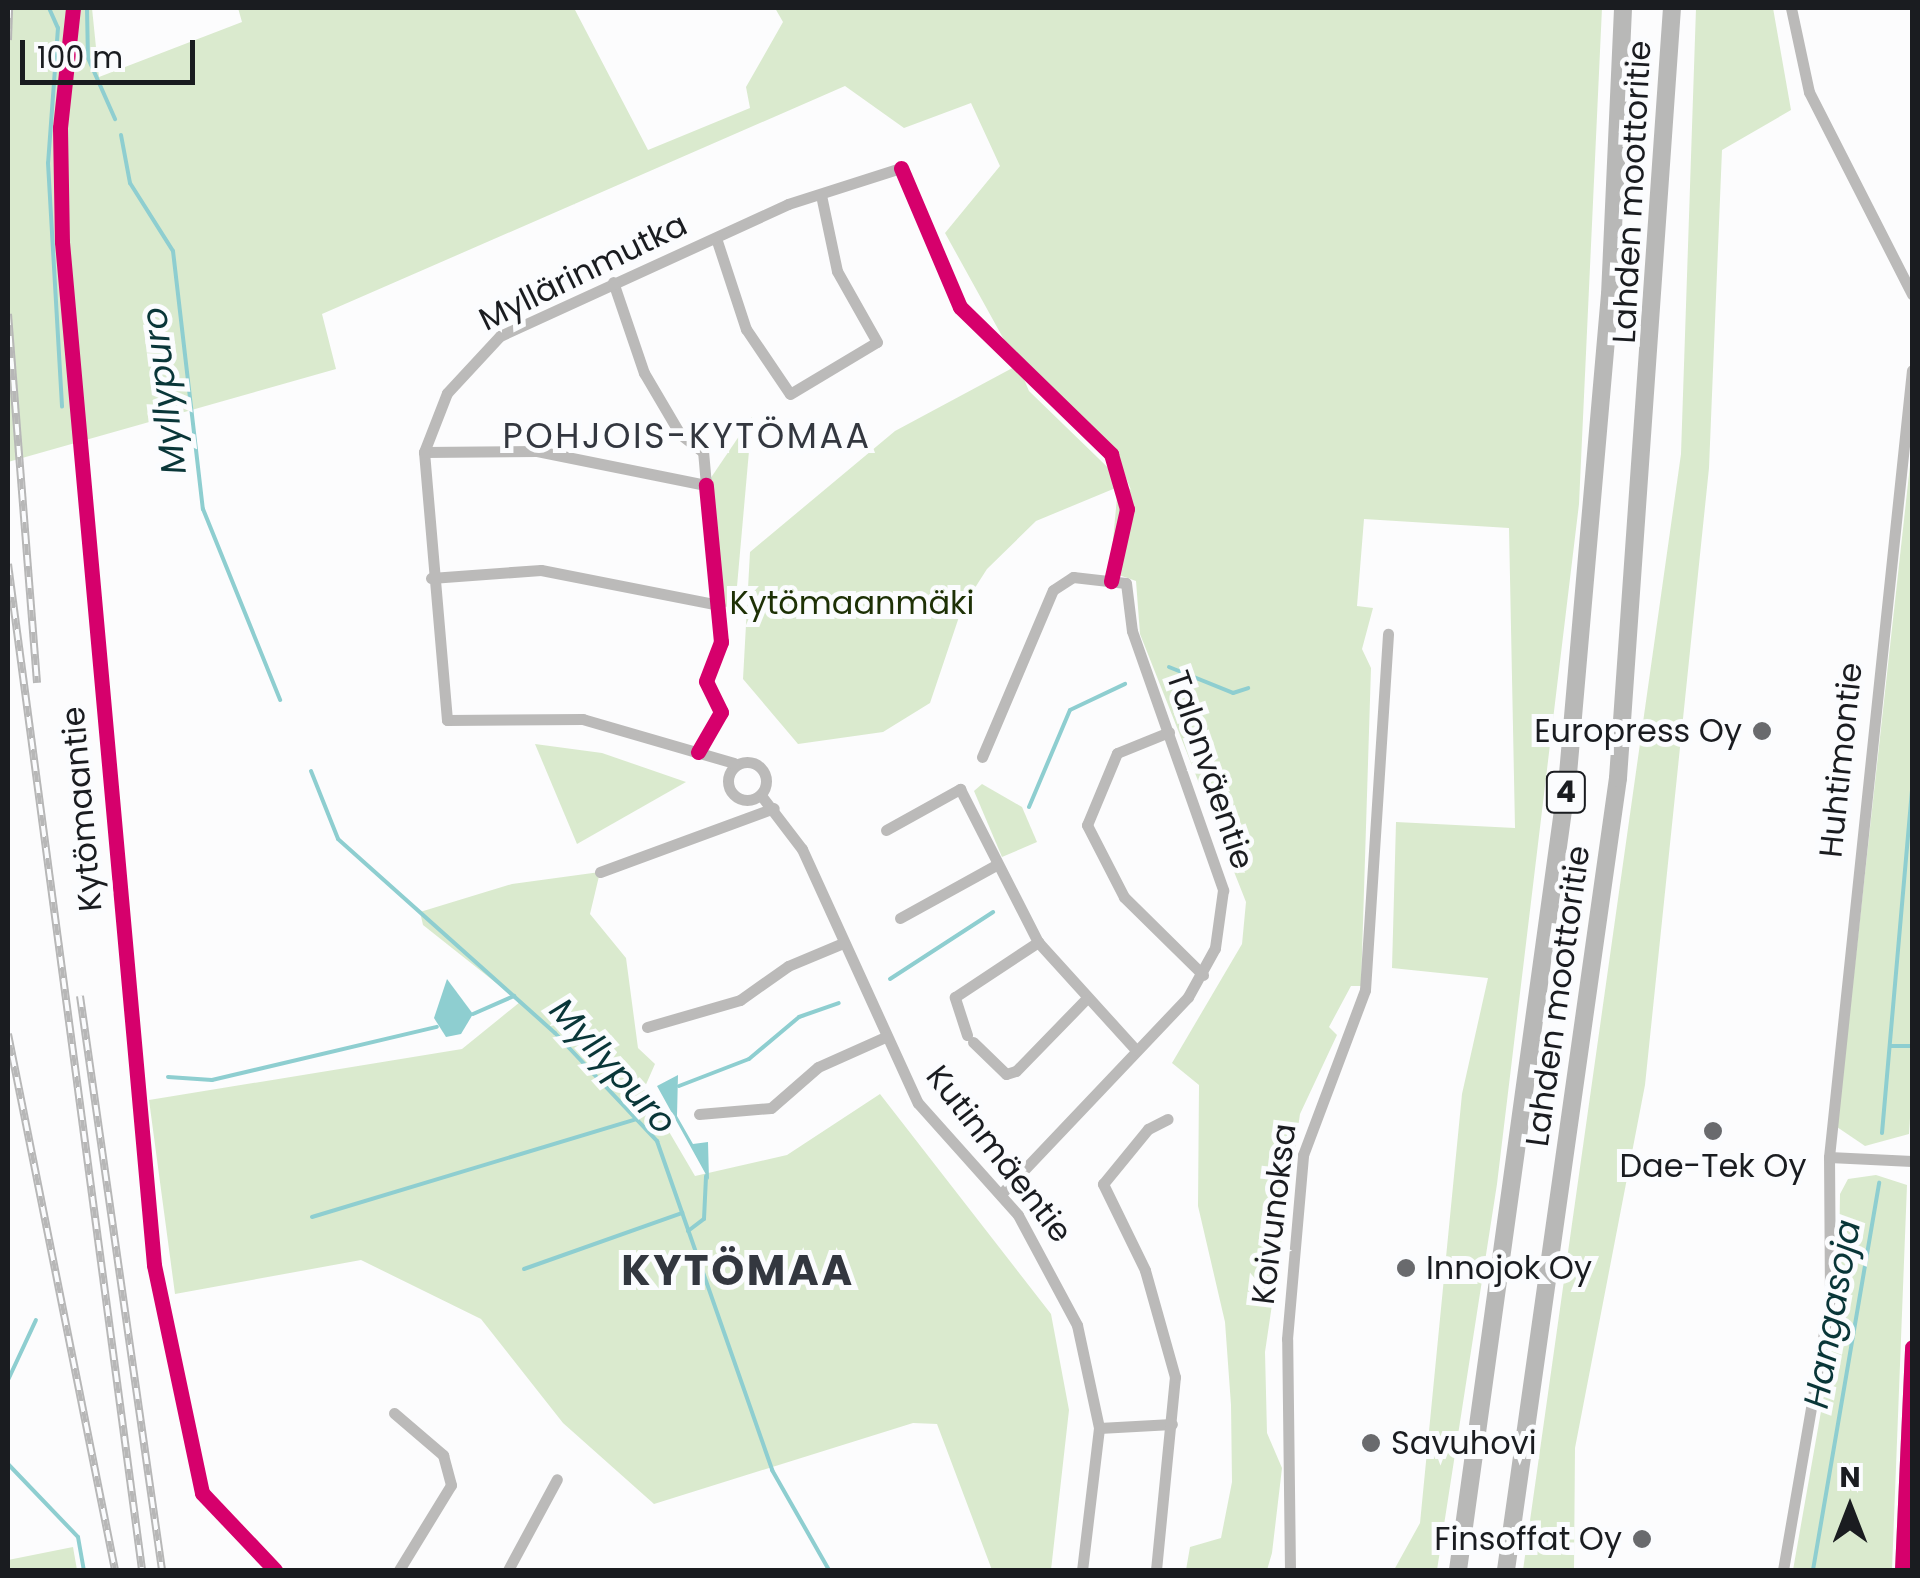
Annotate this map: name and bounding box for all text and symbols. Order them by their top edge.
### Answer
scale bar [25,20,200,82]
text: 100 m [37,36,123,79]
street label: Lahden moottoritie [1605,40,1659,344]
street label: Myllärinmutka [473,205,693,339]
water label: Myllypuro [133,305,195,477]
district label: POHJOIS-KYTÖMAA [502,415,872,457]
park label: Kytömaanmäki [730,584,974,622]
street label: Huhtimontie [1812,661,1870,859]
street label: Talonväentie [1158,666,1262,874]
street label: Kytömaantie [54,705,110,913]
place label: Europress Oy [1534,712,1742,750]
marker: Europress Oy [1751,720,1773,742]
road number: 4 [1544,767,1588,817]
street label: Lahden moottoritie [1518,843,1598,1149]
water label: Myllypuro [541,989,685,1143]
street label: Kutinmäentie [918,1058,1080,1250]
marker: Dae-Tek Oy [1702,1120,1724,1142]
street label: Koivunoksa [1244,1121,1304,1307]
place label: Dae-Tek Oy [1619,1147,1807,1185]
water label: Hangasoja [1795,1217,1869,1411]
district label: KYTÖMAA [621,1246,855,1296]
place label: Innojok Oy [1426,1249,1592,1287]
marker: Innojok Oy [1395,1257,1417,1279]
place label: Savuhovi [1391,1424,1537,1462]
marker: Savuhovi [1360,1432,1382,1454]
north arrow [1800,1458,1900,1558]
text: N [1839,1458,1861,1497]
place label: Finsoffat Oy [1434,1520,1622,1558]
marker: Finsoffat Oy [1631,1528,1653,1550]

